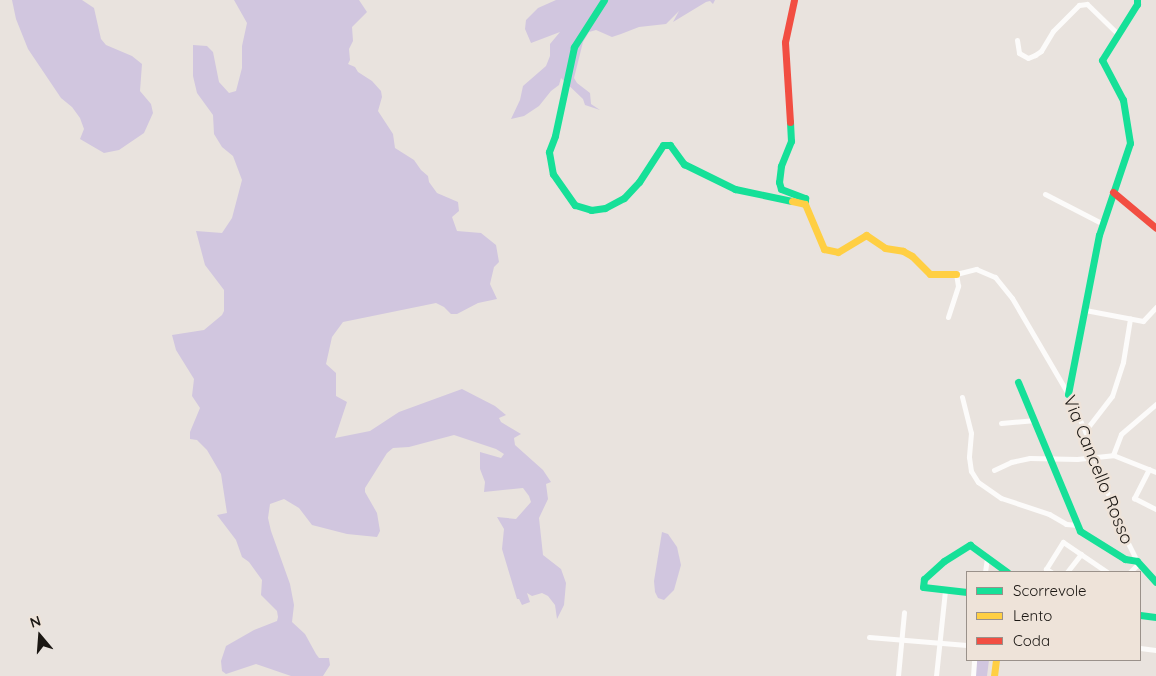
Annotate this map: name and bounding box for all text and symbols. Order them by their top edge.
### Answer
street label: Via Cancello Rosso [1058,392,1138,548]
legend [966,571,1141,661]
text: Scorrevole [1013,581,1087,600]
text: Lento [1013,606,1052,625]
north arrow [15,611,65,661]
text: N [28,612,43,632]
text: Coda [1013,631,1050,650]

